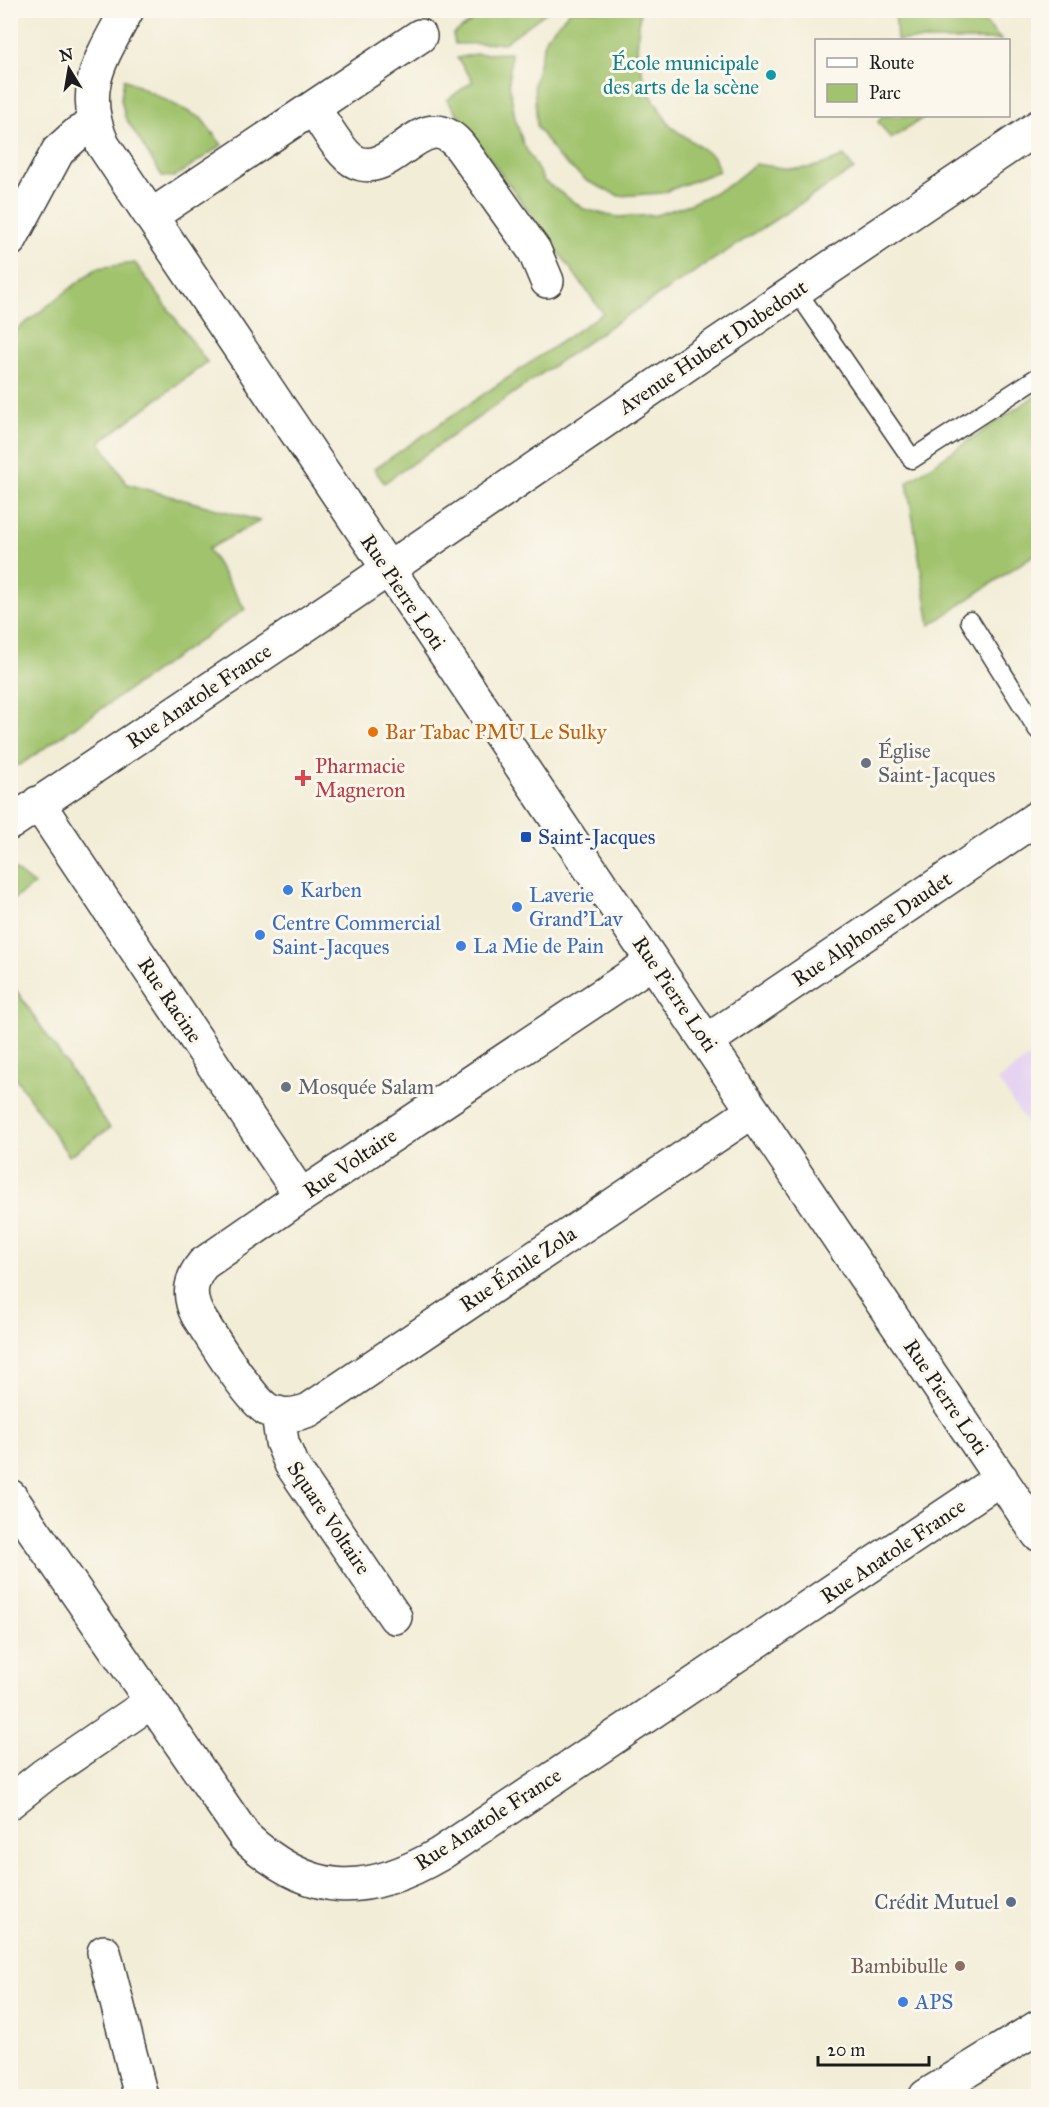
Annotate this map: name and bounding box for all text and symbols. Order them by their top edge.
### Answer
north arrow [39,39,99,99]
legend [815,39,1010,117]
text: N [58,44,75,65]
place label: École municipale des arts de la scène [603,49,759,100]
text: Route [869,52,914,74]
marker: École municipale des arts de la scène [764,68,778,82]
text: Parc [869,82,901,104]
street label: Avenue Hubert Dubedout [613,274,813,420]
street label: Rue Pierre Loti [355,529,451,655]
street label: Rue Anatole France [122,638,277,754]
place label: Bar Tabac PMU Le Sulky [385,719,608,745]
marker: Bar Tabac PMU Le Sulky [366,725,380,739]
place label: Église Saint-Jacques [878,737,995,788]
place label: Pharmacie Magneron [315,753,405,803]
marker: Église Saint-Jacques [859,756,873,770]
marker: Pharmacie Magneron [296,771,310,785]
place label: Saint-Jacques [538,824,655,850]
marker: Saint-Jacques [519,830,533,844]
street label: Rue Alphonse Daudet [787,866,957,992]
place label: Karben [300,877,362,903]
place label: Laverie Grand'Lav [529,882,623,932]
marker: Karben [281,883,295,897]
marker: Laverie Grand'Lav [510,900,524,914]
place label: Centre Commercial Saint-Jacques [272,910,441,960]
marker: Centre Commercial Saint-Jacques [253,928,267,942]
street label: Rue Pierre Loti [627,931,723,1057]
place label: La Mie de Pain [473,933,604,959]
marker: La Mie de Pain [454,939,468,953]
street label: Rue Racine [132,952,208,1048]
place label: Mosquée Salam [298,1074,435,1100]
marker: Mosquée Salam [279,1080,293,1094]
street label: Rue Voltaire [298,1122,402,1204]
street label: Rue Émile Zola [454,1220,581,1317]
street label: Rue Pierre Loti [898,1334,994,1460]
street label: Square Voltaire [282,1456,377,1580]
street label: Rue Anatole France [816,1493,971,1609]
street label: Rue Anatole France [410,1762,566,1876]
place label: Crédit Mutuel [874,1889,999,1915]
marker: Crédit Mutuel [1004,1895,1018,1909]
place label: Bambibulle [851,1953,948,1979]
marker: Bambibulle [953,1959,967,1973]
place label: APS [914,1989,953,2015]
marker: APS [896,1995,910,2009]
scale bar [818,2029,929,2067]
text: 20 m [827,2039,865,2061]

